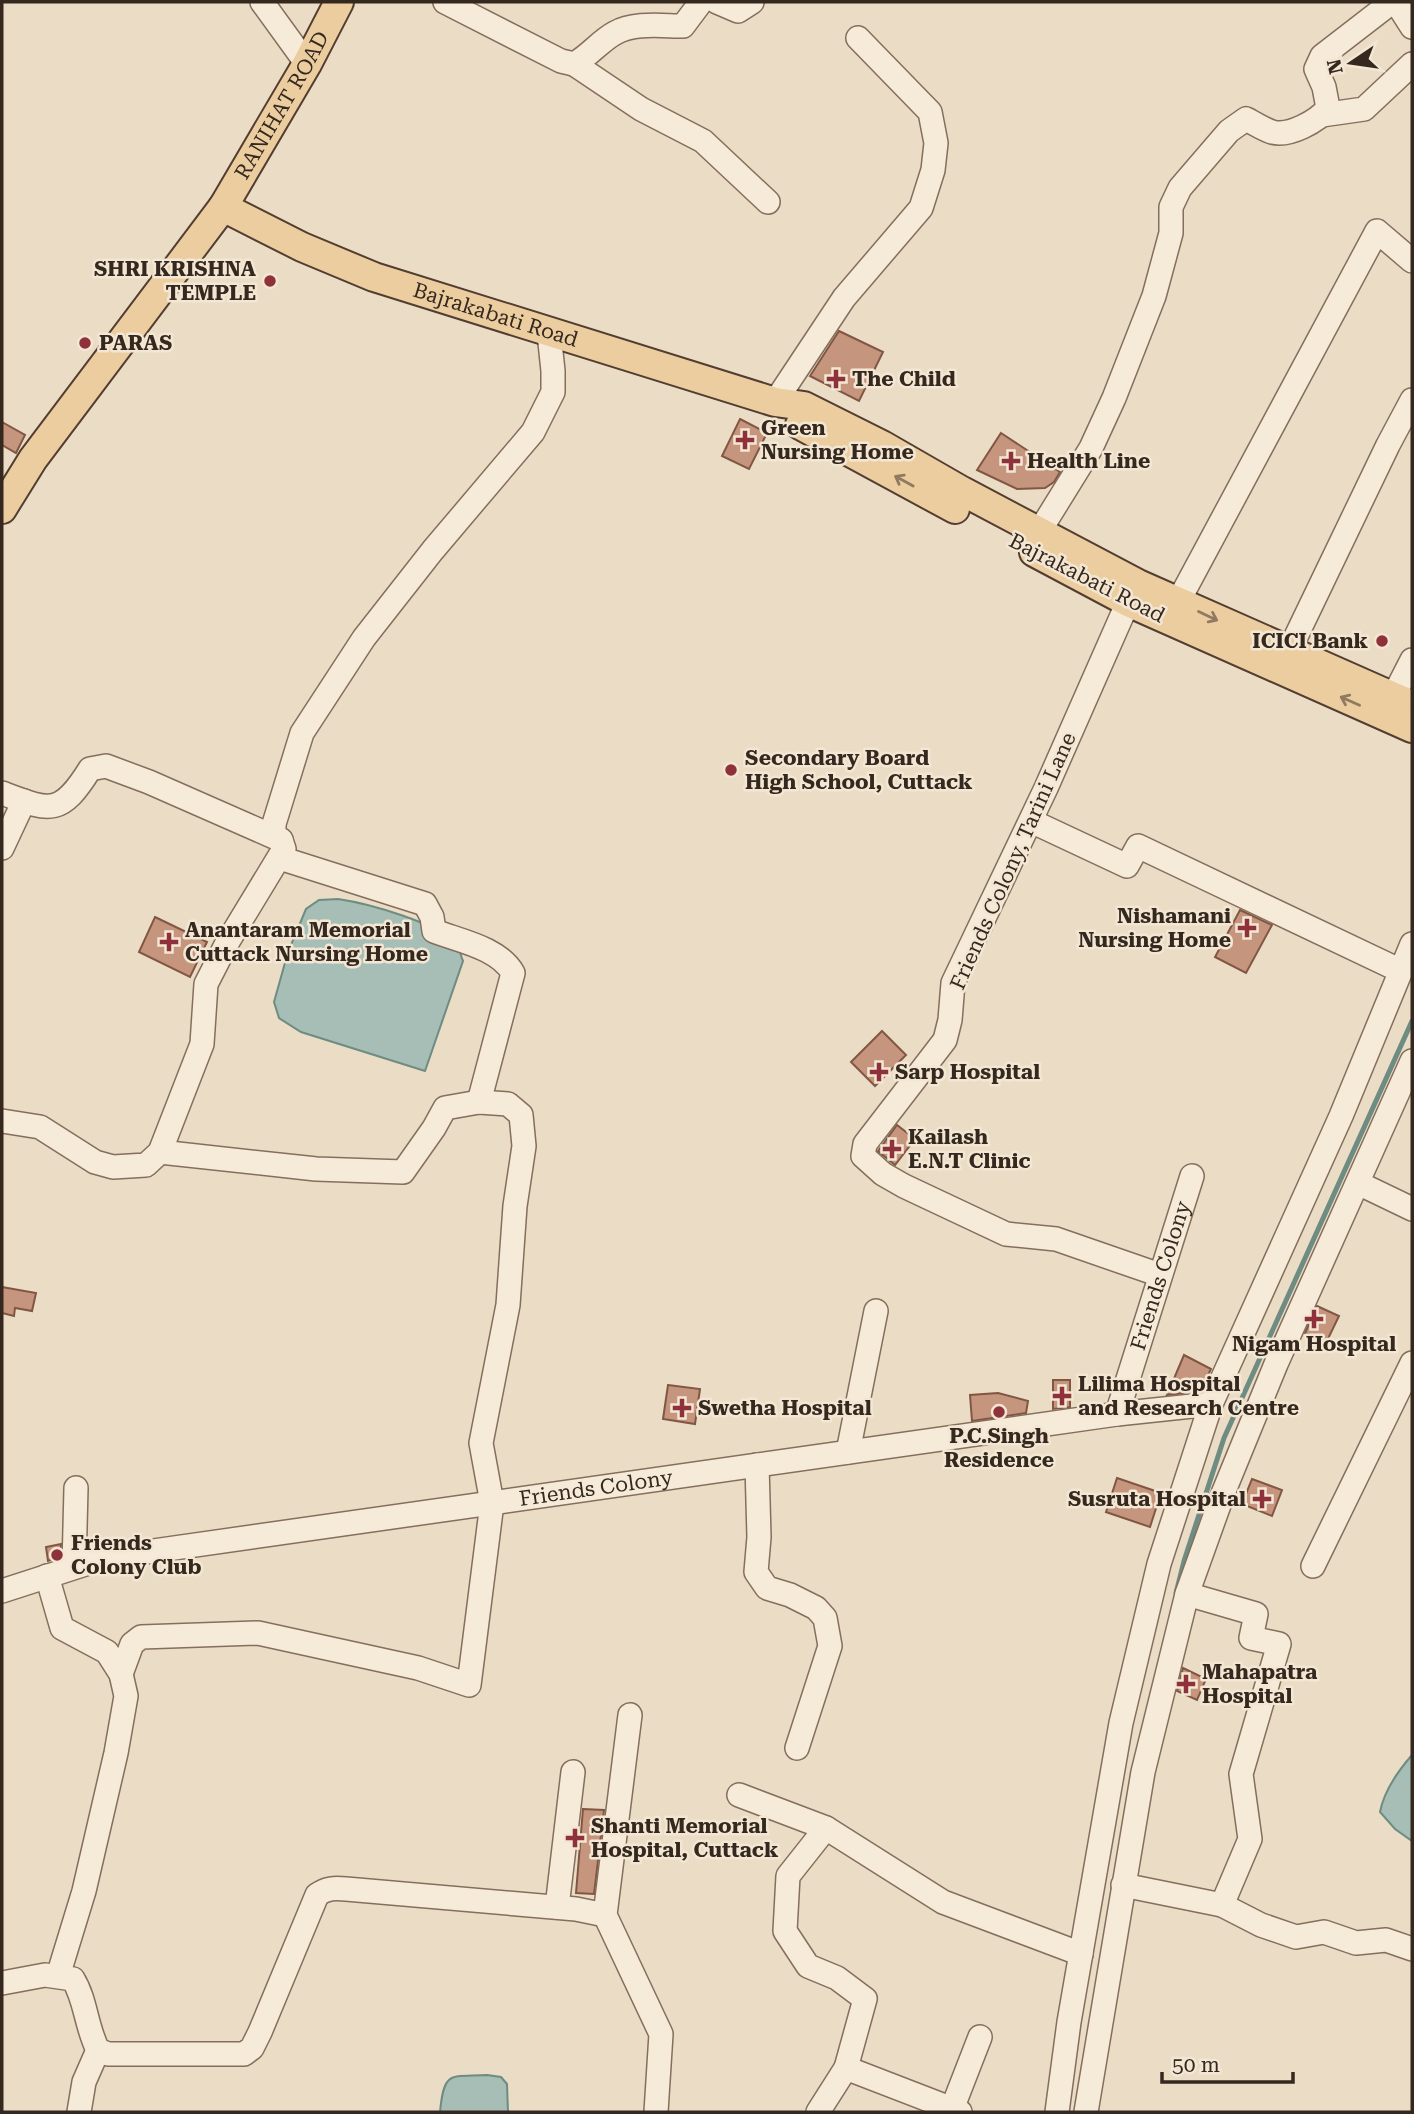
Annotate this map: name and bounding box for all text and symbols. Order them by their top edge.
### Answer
street label: RANIHAT ROAD [230,27,334,184]
north arrow [1316,28,1386,98]
text: N [1322,57,1348,76]
place label: SHRI KRISHNA TEMPLE [94,257,256,305]
marker: SHRI KRISHNA TEMPLE [262,273,278,289]
street label: Bajrakabati Road [410,278,582,352]
place label: PARAS [99,331,172,355]
marker: PARAS [77,335,93,351]
place label: The Child [852,367,956,391]
marker: The Child [826,369,846,389]
place label: Green Nursing Home [761,416,914,464]
marker: Green Nursing Home [735,430,755,450]
place label: Health Line [1027,449,1150,473]
marker: Health Line [1001,451,1021,471]
one-way arrow [895,474,915,488]
street label: Bajrakabati Road [1005,528,1169,628]
one-way arrow [1197,609,1218,623]
place label: ICICI Bank [1252,629,1368,653]
marker: ICICI Bank [1374,633,1390,649]
one-way arrow [1340,694,1361,707]
street label: Friends Colony, Tarini Lane [945,729,1081,993]
place label: Secondary Board High School, Cuttack [745,746,973,794]
marker: Secondary Board High School, Cuttack [723,762,739,778]
place label: Nishamani Nursing Home [1078,904,1231,952]
place label: Anantaram Memorial Cuttack Nursing Home [185,918,428,966]
marker: Nishamani Nursing Home [1237,918,1257,938]
marker: Anantaram Memorial Cuttack Nursing Home [159,932,179,952]
place label: Sarp Hospital [895,1060,1040,1084]
marker: Sarp Hospital [869,1062,889,1082]
place label: Kailash E.N.T Clinic [908,1125,1031,1173]
marker: Kailash E.N.T Clinic [882,1139,902,1159]
street label: Friends Colony [1126,1198,1195,1353]
marker: Nigam Hospital [1304,1309,1324,1329]
place label: Nigam Hospital [1232,1332,1396,1356]
place label: Lilima Hospital and Research Centre [1078,1372,1299,1420]
marker: Lilima Hospital and Research Centre [1052,1386,1072,1406]
place label: Swetha Hospital [698,1396,872,1420]
marker: Swetha Hospital [672,1398,692,1418]
marker: P.C.Singh Residence [991,1404,1007,1420]
place label: P.C.Singh Residence [944,1424,1054,1472]
street label: Friends Colony [518,1465,675,1511]
place label: Susruta Hospital [1068,1487,1246,1511]
marker: Susruta Hospital [1252,1489,1272,1509]
place label: Friends Colony Club [71,1531,202,1579]
marker: Friends Colony Club [49,1547,65,1563]
place label: Mahapatra Hospital [1202,1660,1318,1708]
marker: Mahapatra Hospital [1176,1674,1196,1694]
place label: Shanti Memorial Hospital, Cuttack [591,1814,779,1862]
marker: Shanti Memorial Hospital, Cuttack [565,1828,585,1848]
scale bar [1162,2040,1293,2084]
text: 50 m [1172,2053,1220,2077]

